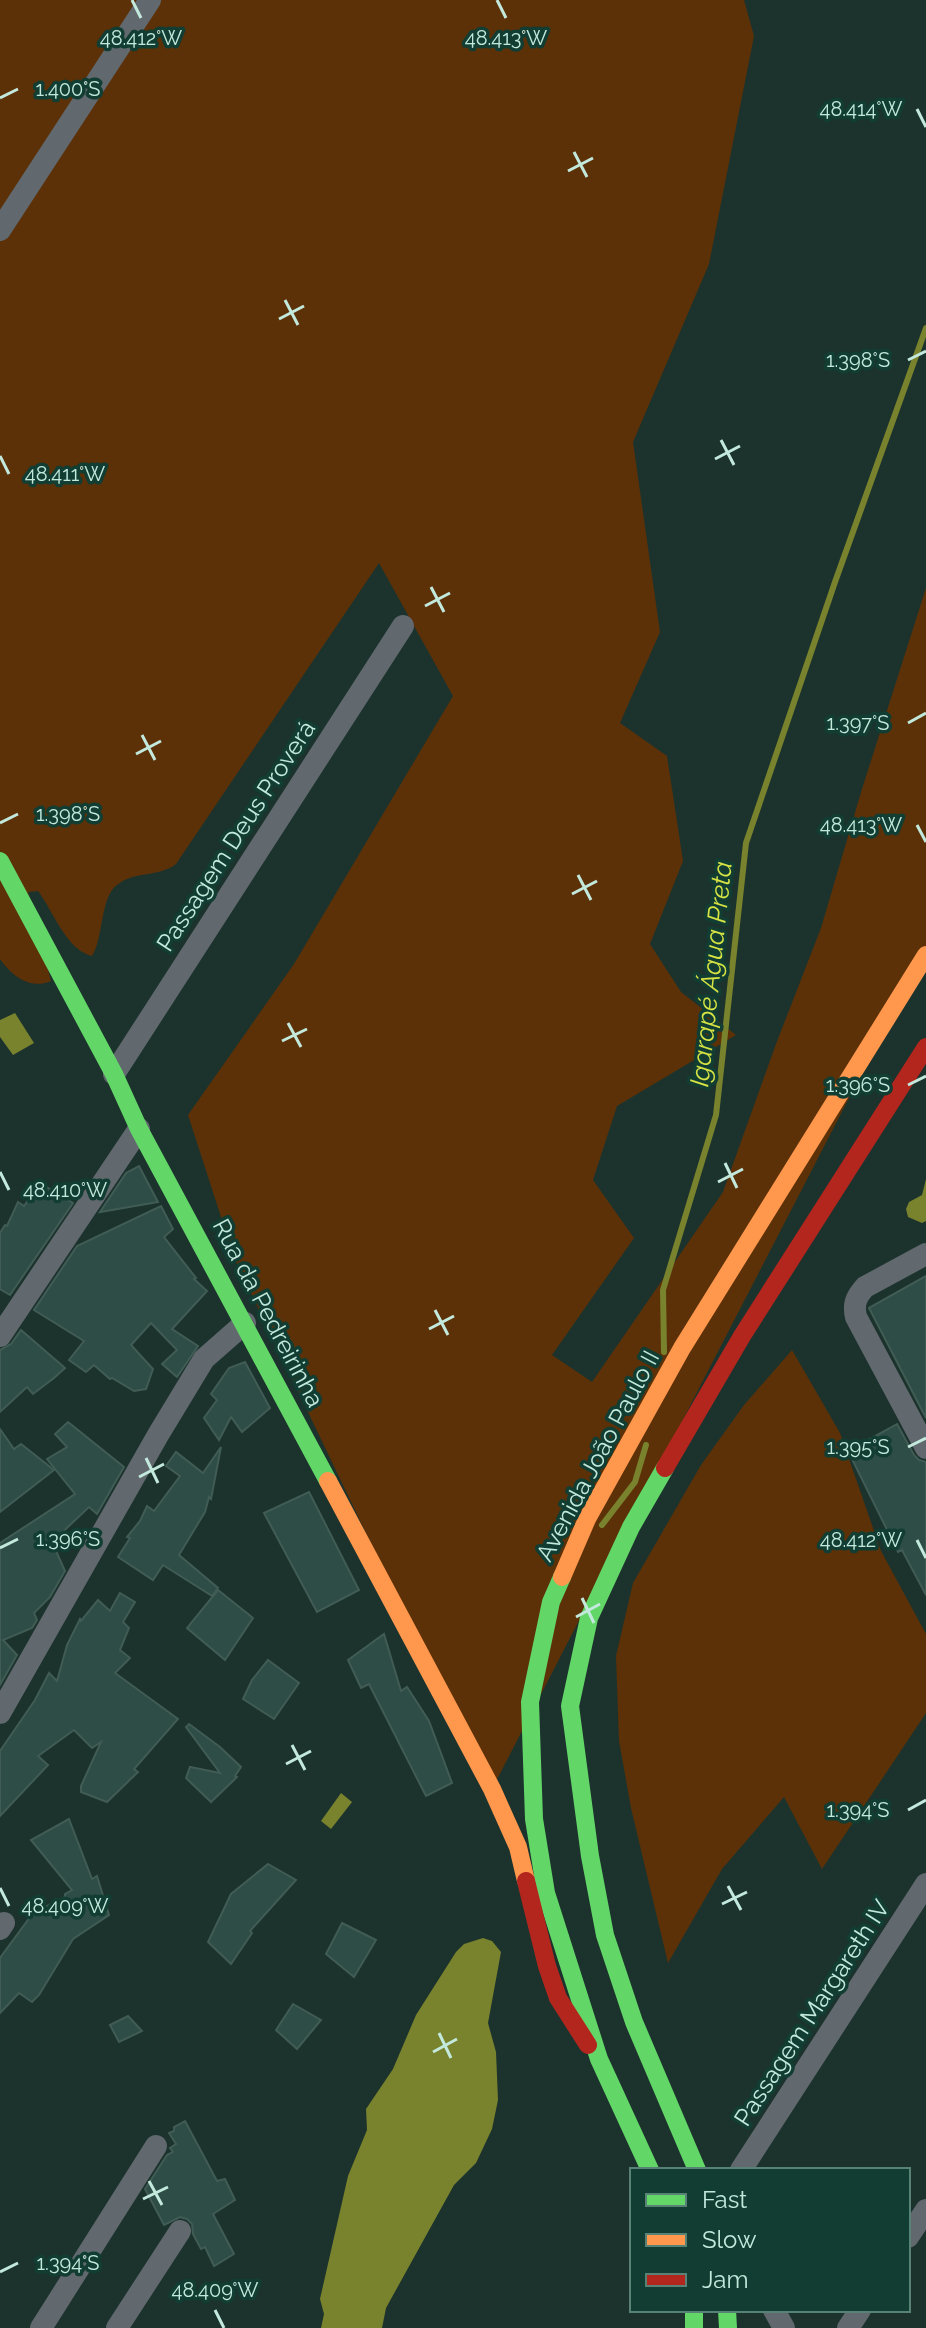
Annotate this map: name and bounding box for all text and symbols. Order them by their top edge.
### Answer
text: 48.412°W [100,26,182,50]
text: 48.413°W [465,26,547,50]
text: 1.400°S [36,77,100,101]
text: 48.414°W [820,97,903,121]
text: 1.398°S [826,348,890,372]
text: 48.411°W [25,462,105,486]
text: 1.397°S [827,711,889,735]
street label: Passagem Deus Proverá [150,715,321,956]
text: 1.398°S [36,802,100,826]
text: 48.413°W [820,813,902,837]
water label: Igarapé Água Preta [683,860,738,1088]
text: 1.396°S [826,1073,890,1097]
text: 48.410°W [23,1178,107,1202]
street label: Rua da Pedreirinha [207,1214,330,1412]
street label: Avenida João Paulo II [530,1345,665,1566]
text: 1.395°S [826,1435,890,1459]
text: 1.396°S [36,1527,100,1551]
text: 48.412°W [820,1528,902,1552]
text: 1.394°S [827,1798,889,1822]
text: 48.409°W [22,1894,109,1918]
street label: Passagem Margareth IV [728,1894,896,2131]
legend [630,2168,910,2312]
text: Fast [702,2185,747,2214]
text: Slow [702,2225,757,2254]
text: 1.394°S [37,2251,99,2275]
text: Jam [702,2265,748,2294]
text: 48.409°W [172,2278,259,2302]

